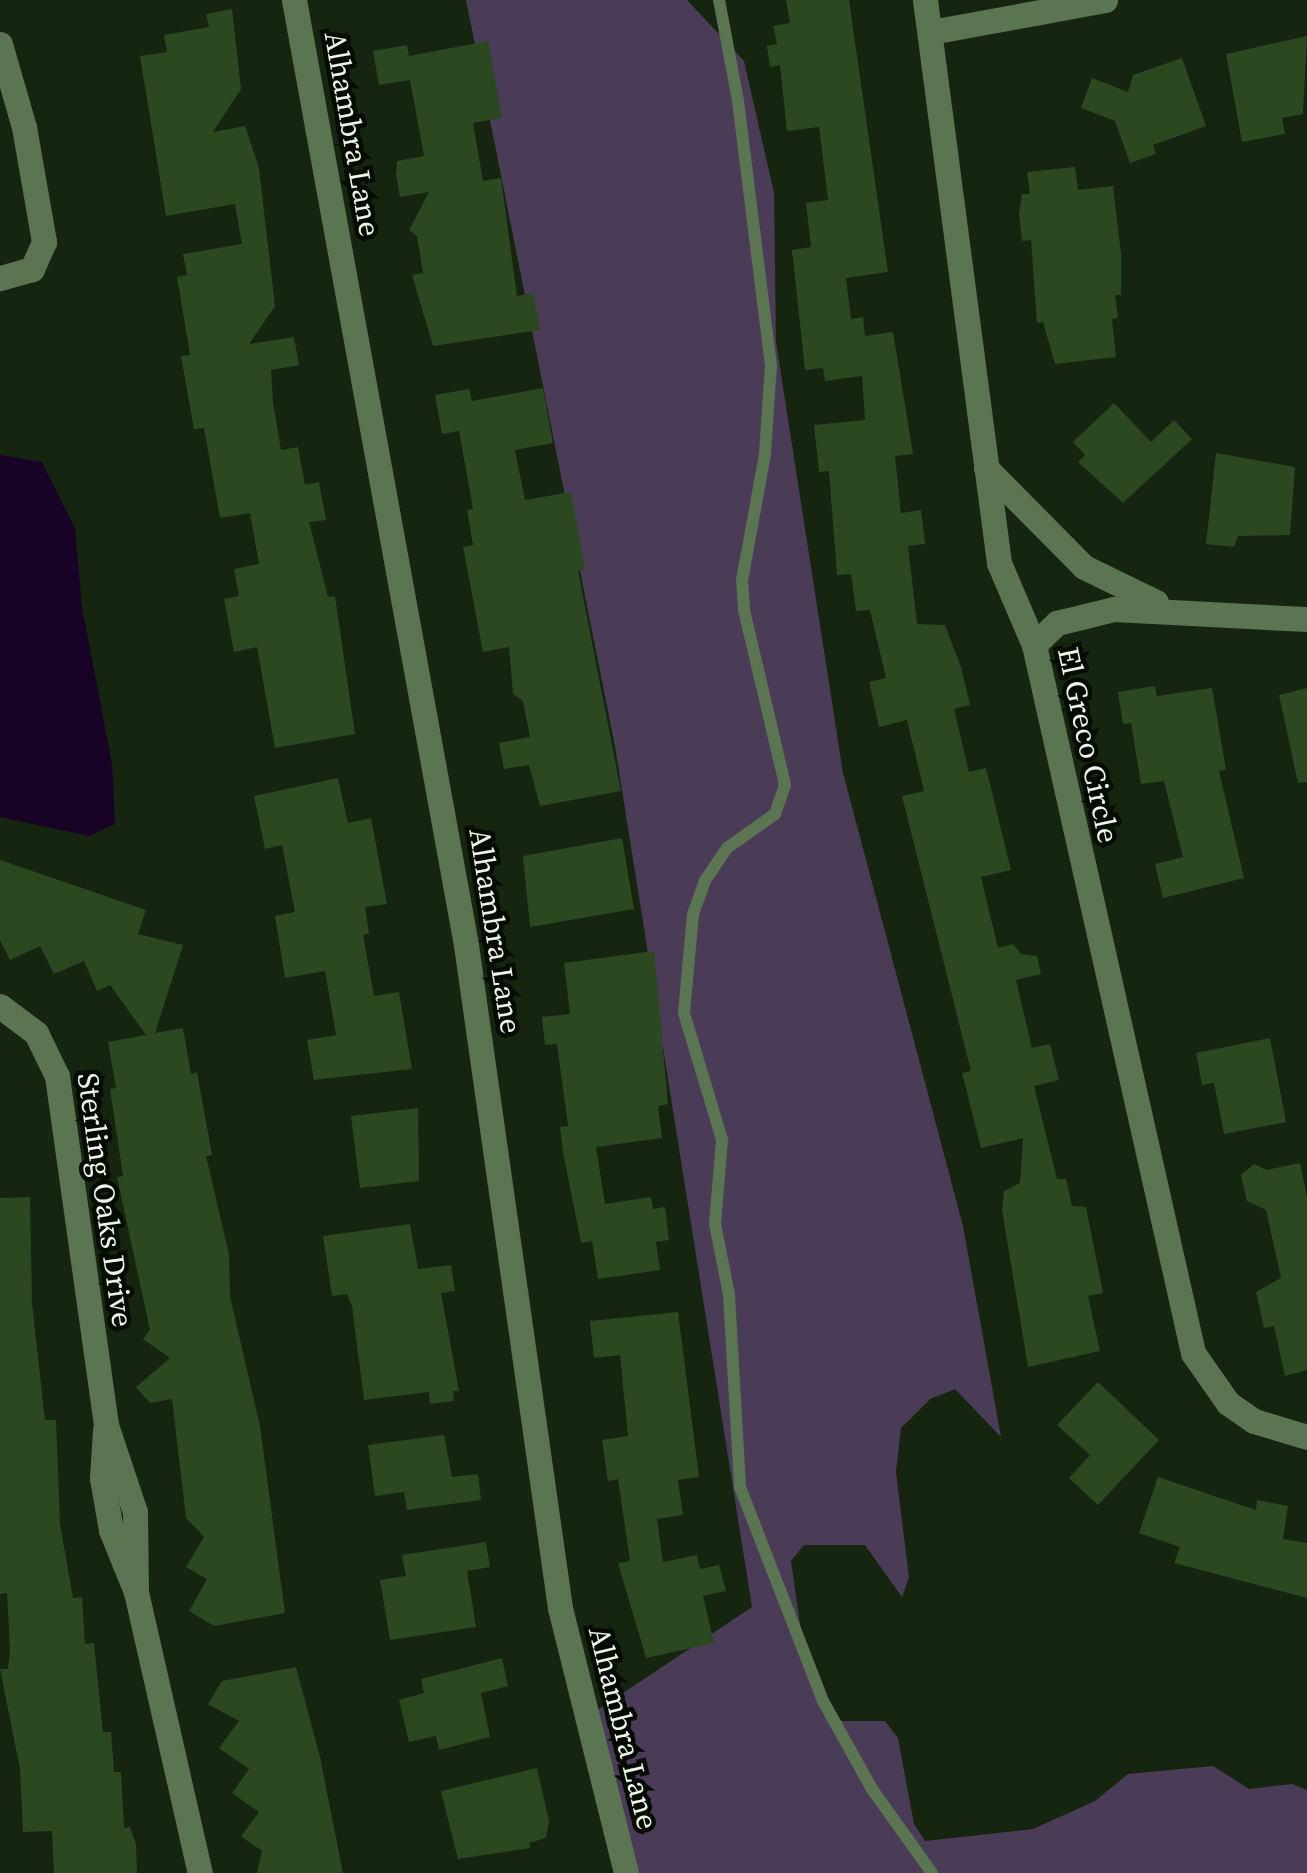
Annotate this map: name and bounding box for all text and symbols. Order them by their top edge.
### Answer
street label: Alhambra Lane [316,29,388,239]
street label: El Greco Circle [1050,644,1126,846]
street label: Alhambra Lane [461,826,529,1036]
street label: Sterling Oaks Drive [69,1071,141,1329]
street label: Alhambra Lane [580,1623,666,1833]

